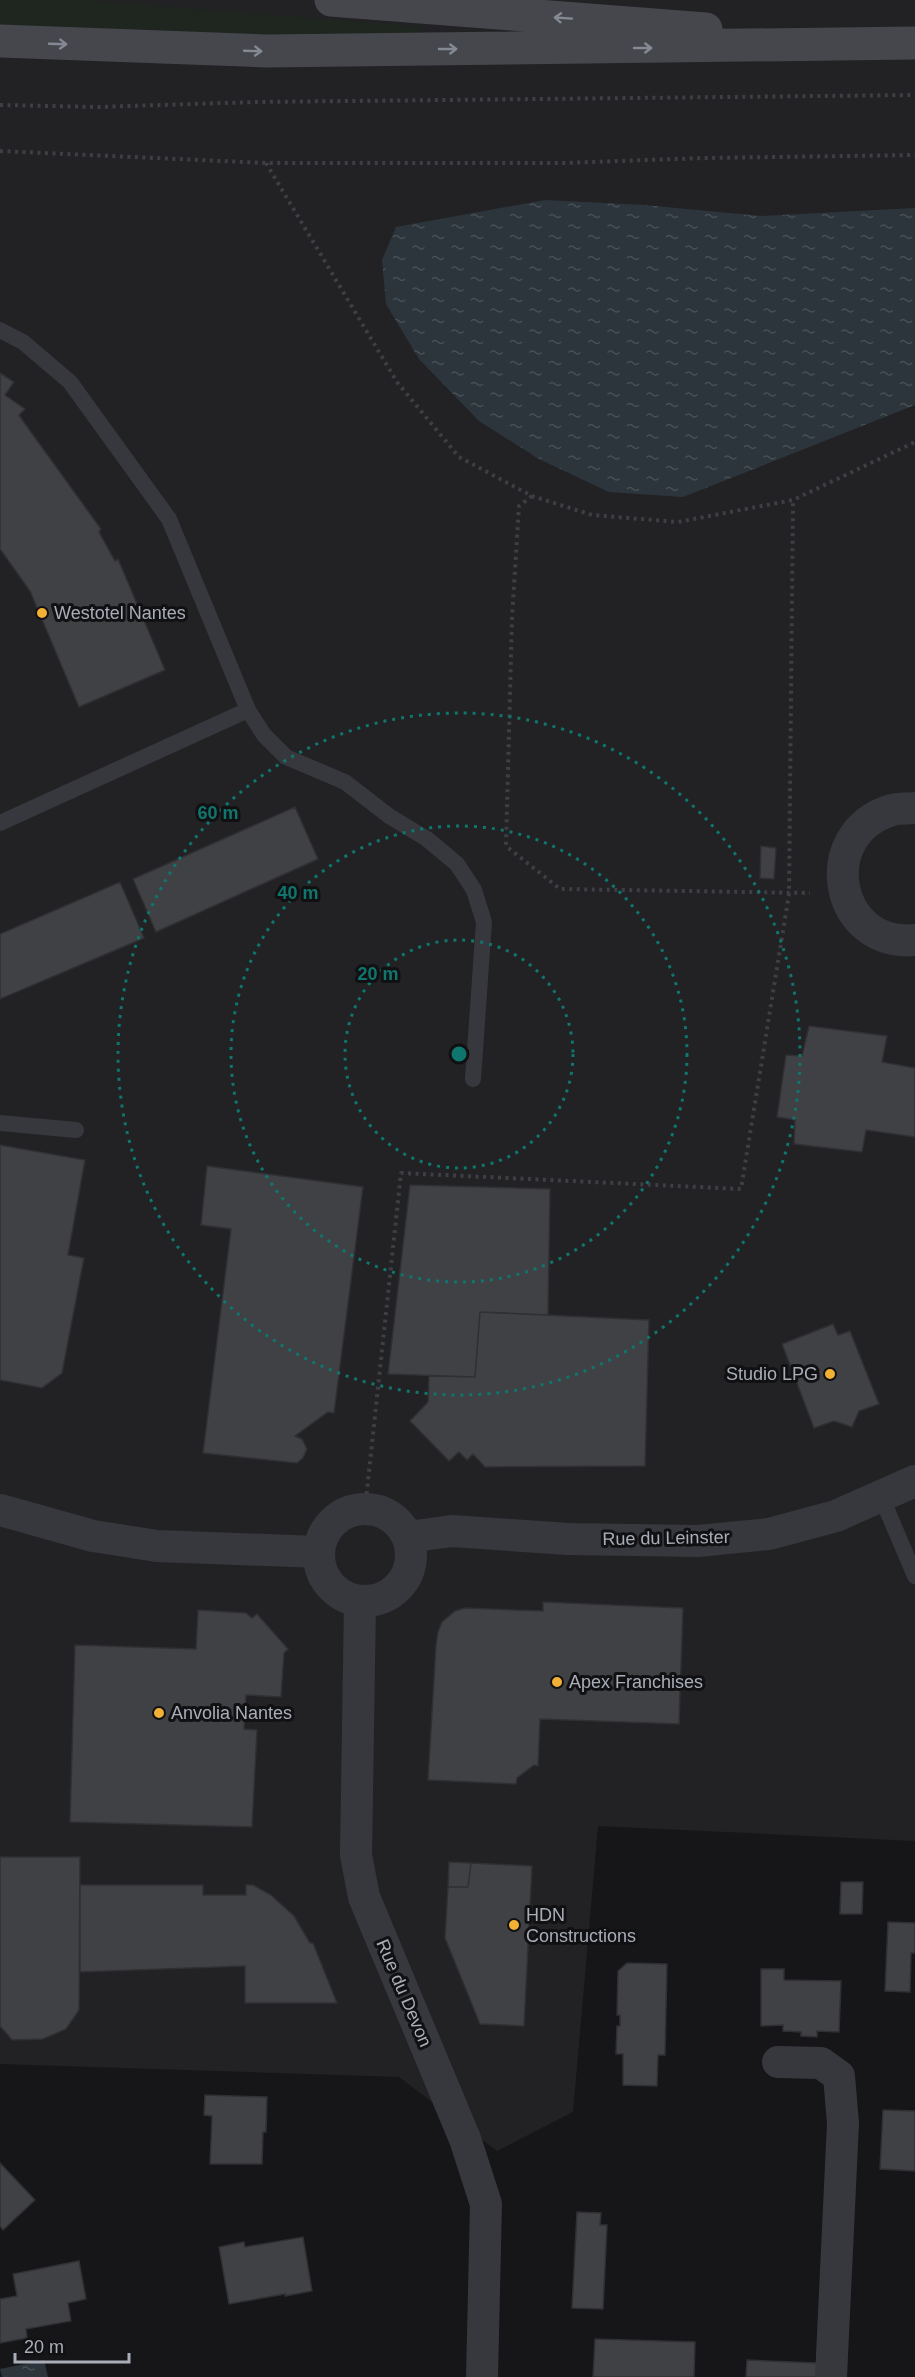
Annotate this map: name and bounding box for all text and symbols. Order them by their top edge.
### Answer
one-way arrow [554,12,574,23]
one-way arrow [48,38,68,49]
one-way arrow [633,42,653,54]
one-way arrow [438,43,458,55]
one-way arrow [243,45,263,56]
place label: Westotel Nantes [54,603,186,623]
marker: Westotel Nantes [35,606,49,620]
text: 60 m [197,803,239,823]
text: 40 m [277,883,319,903]
text: 20 m [357,964,399,984]
centre of rings [449,1044,469,1064]
place label: Studio LPG [726,1364,818,1384]
marker: Studio LPG [823,1367,837,1381]
street label: Rue du Leinster [602,1527,730,1549]
place label: Apex Franchises [569,1672,703,1692]
marker: Apex Franchises [550,1675,564,1689]
place label: Anvolia Nantes [171,1703,292,1723]
marker: Anvolia Nantes [152,1706,166,1720]
place label: HDN Constructions [526,1905,636,1946]
marker: HDN Constructions [507,1918,521,1932]
street label: Rue du Devon [372,1936,436,2050]
scale bar [15,2326,129,2364]
text: 20 m [24,2337,64,2357]

